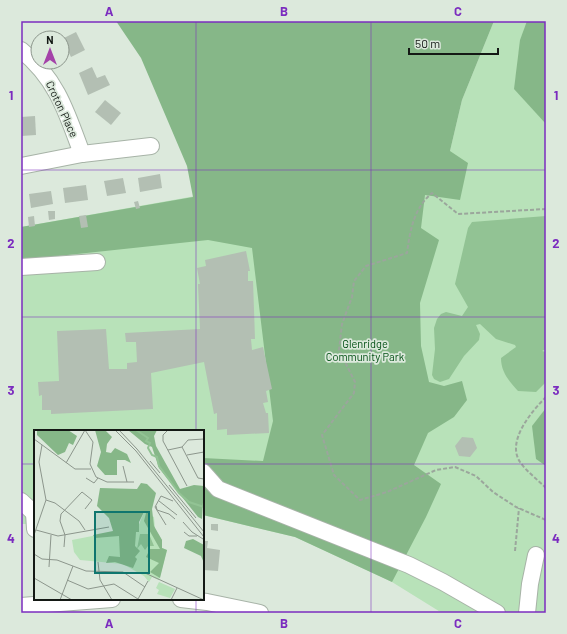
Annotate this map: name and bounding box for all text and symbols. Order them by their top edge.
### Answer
text: A [105,3,114,19]
text: B [280,3,288,19]
text: C [454,3,462,19]
north arrow [30,30,70,70]
scale bar [409,30,498,56]
text: N [46,33,54,46]
text: 50 m [415,36,440,50]
street label: Croton Place [44,79,81,139]
text: 1 [9,87,13,103]
text: 1 [554,87,558,103]
text: 2 [7,235,15,251]
text: 2 [552,235,560,251]
park label: Glenridge Community Park [326,337,405,363]
text: 3 [7,382,15,398]
text: 3 [552,382,560,398]
inset map [34,430,204,600]
text: 4 [7,530,15,546]
text: 4 [552,530,560,546]
text: A [105,615,114,631]
text: B [280,615,288,631]
text: C [454,615,462,631]

